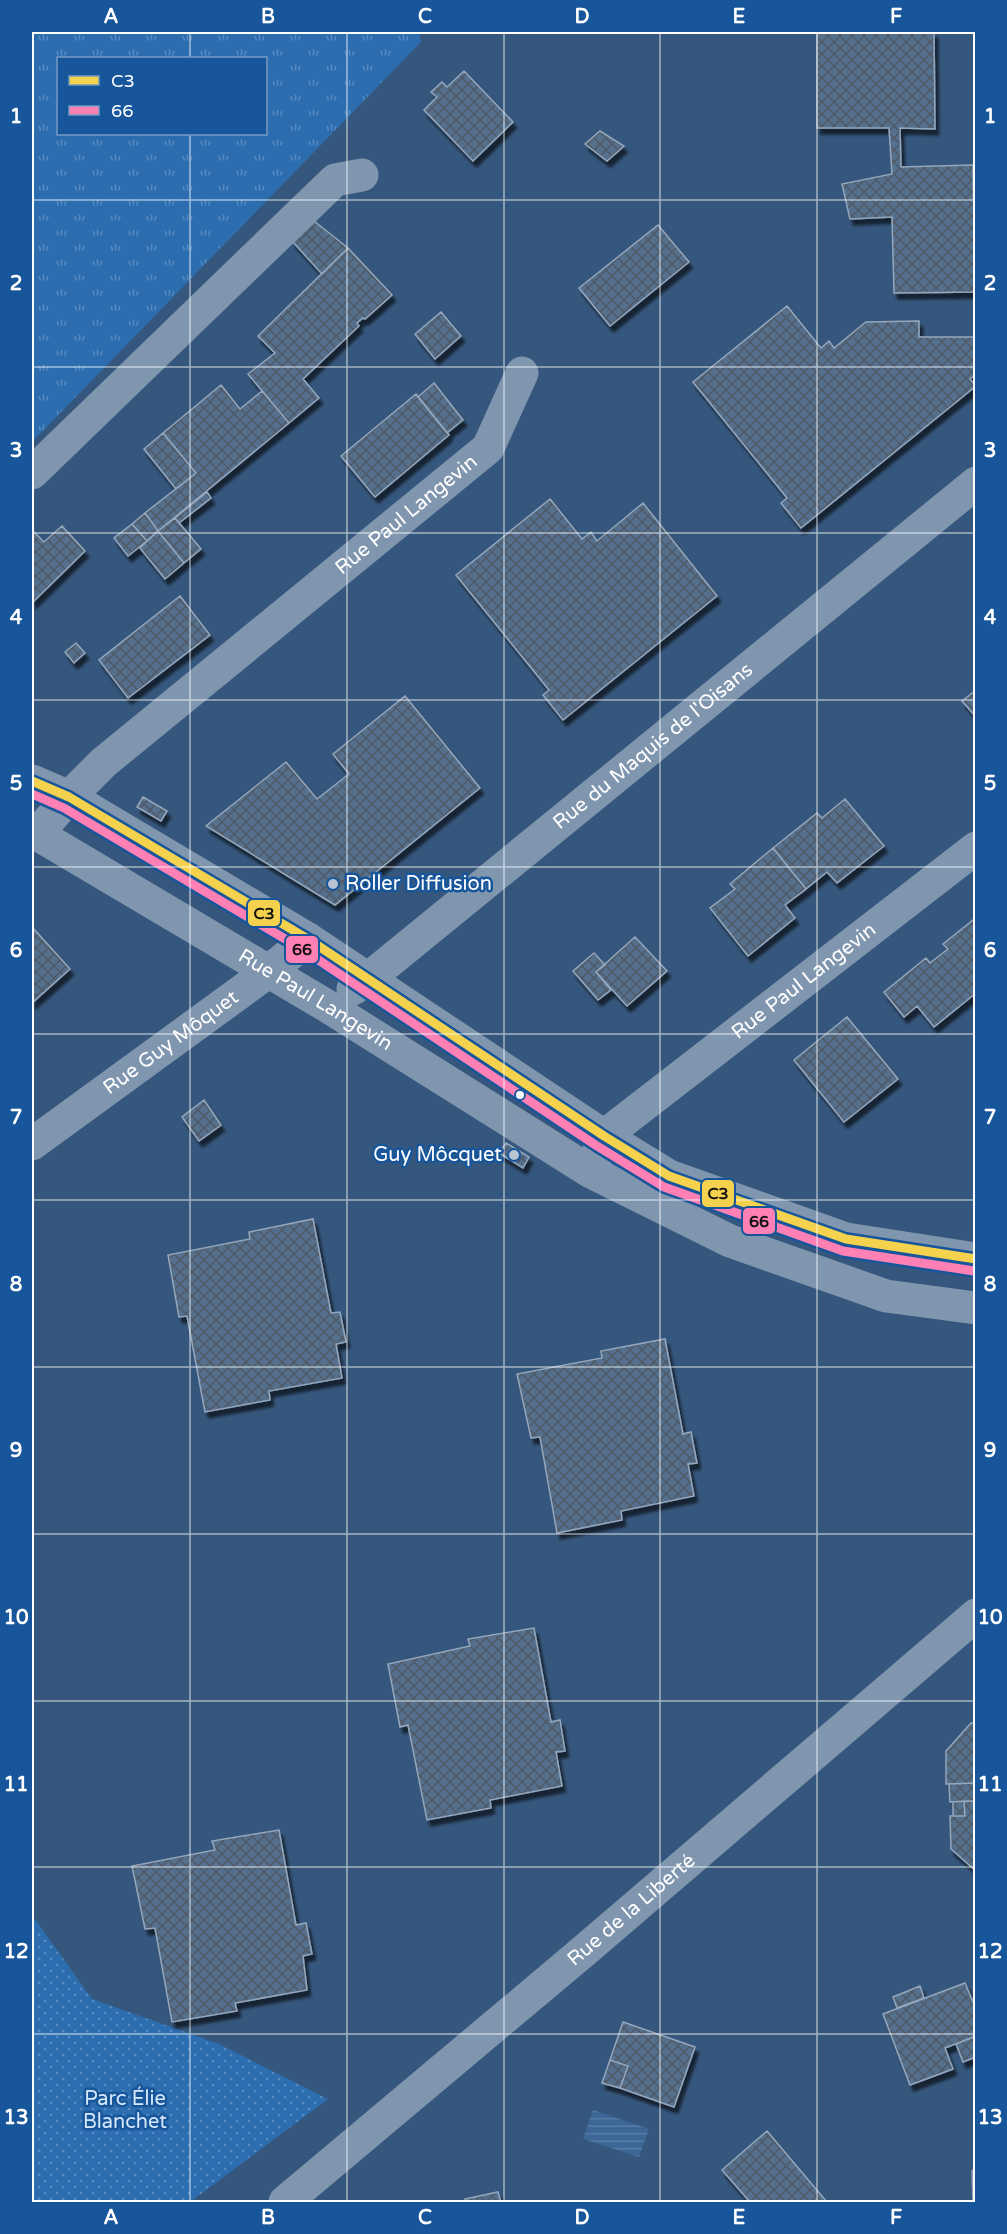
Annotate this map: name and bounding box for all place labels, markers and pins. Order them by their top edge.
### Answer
place label: Roller Diffusion [345,872,492,896]
marker: Roller Diffusion [326,877,340,891]
unlabelled marker [514,1089,526,1101]
place label: Guy Môcquet [373,1143,502,1167]
marker: Guy Môcquet [507,1148,521,1162]

